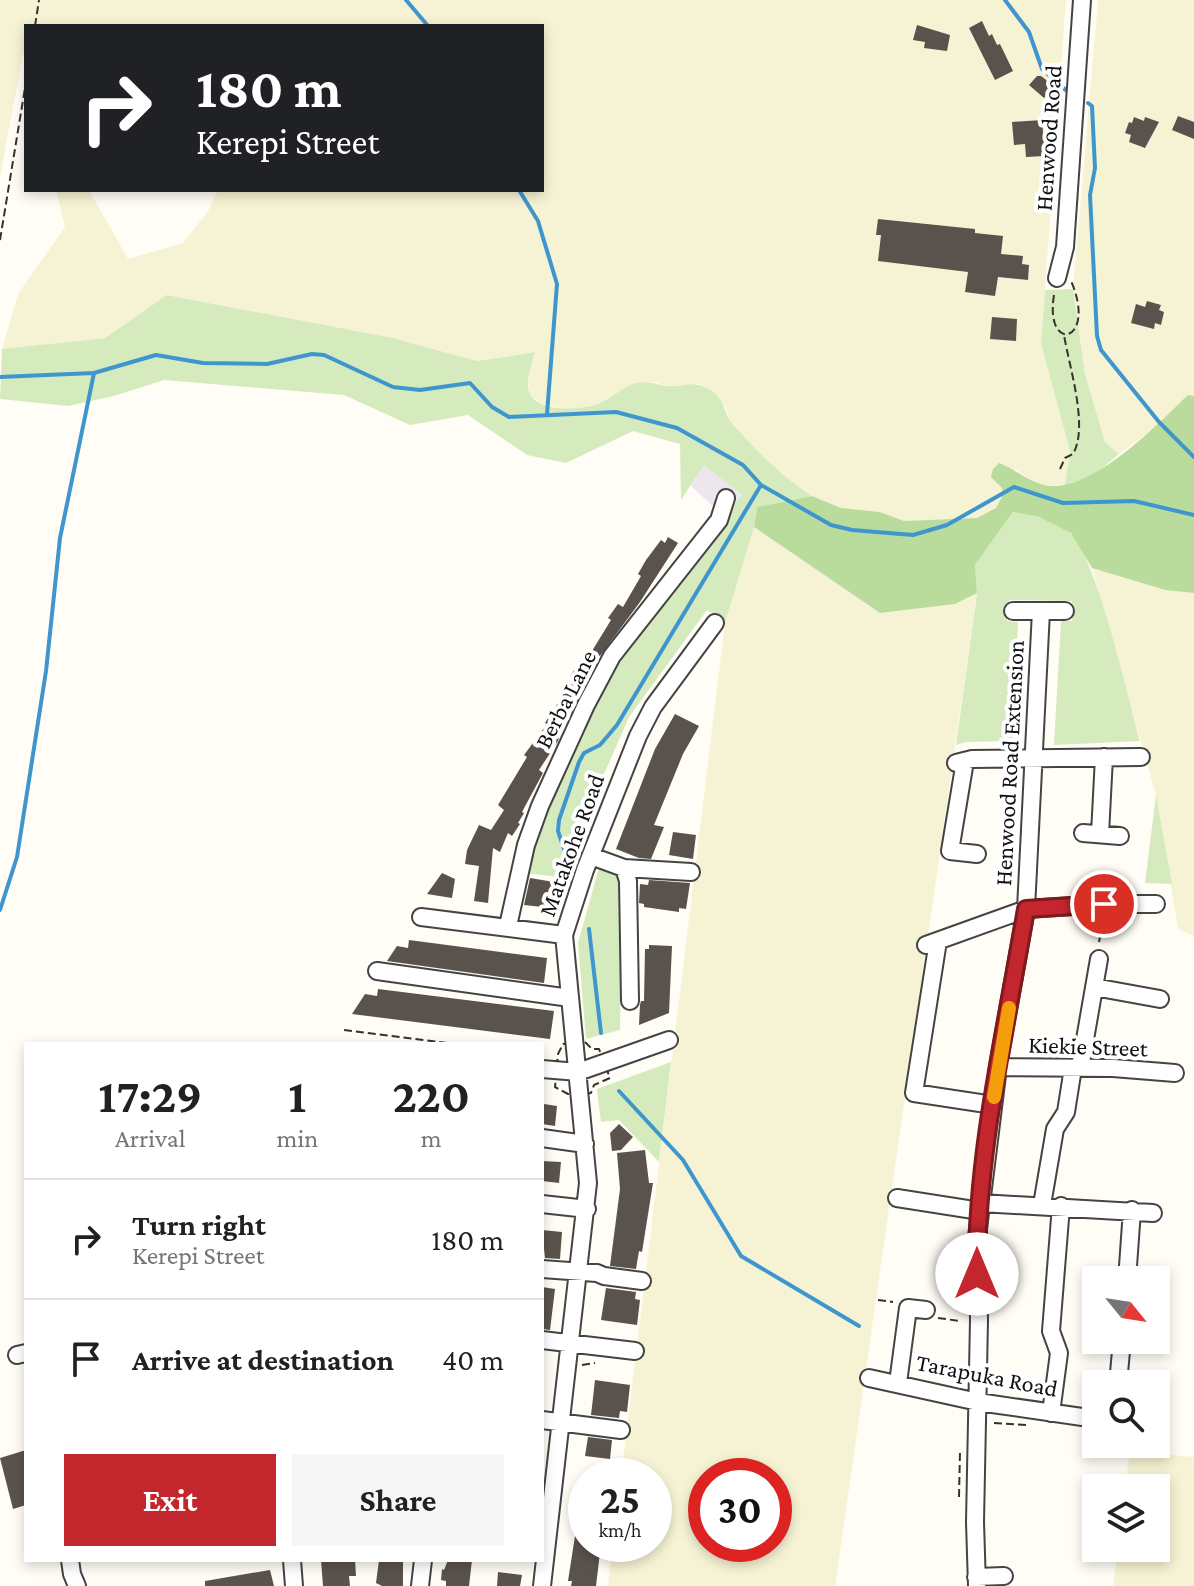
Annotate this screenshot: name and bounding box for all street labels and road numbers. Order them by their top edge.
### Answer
street label: Henwood Road [1029,64,1067,212]
street label: Henwood Road Extension [989,639,1029,887]
street label: Berba Lane [529,645,601,753]
street label: Matakohe Road [533,770,609,920]
street label: Kiekie Street [1028,1030,1149,1062]
street label: Tarapuka Road [914,1348,1060,1402]

